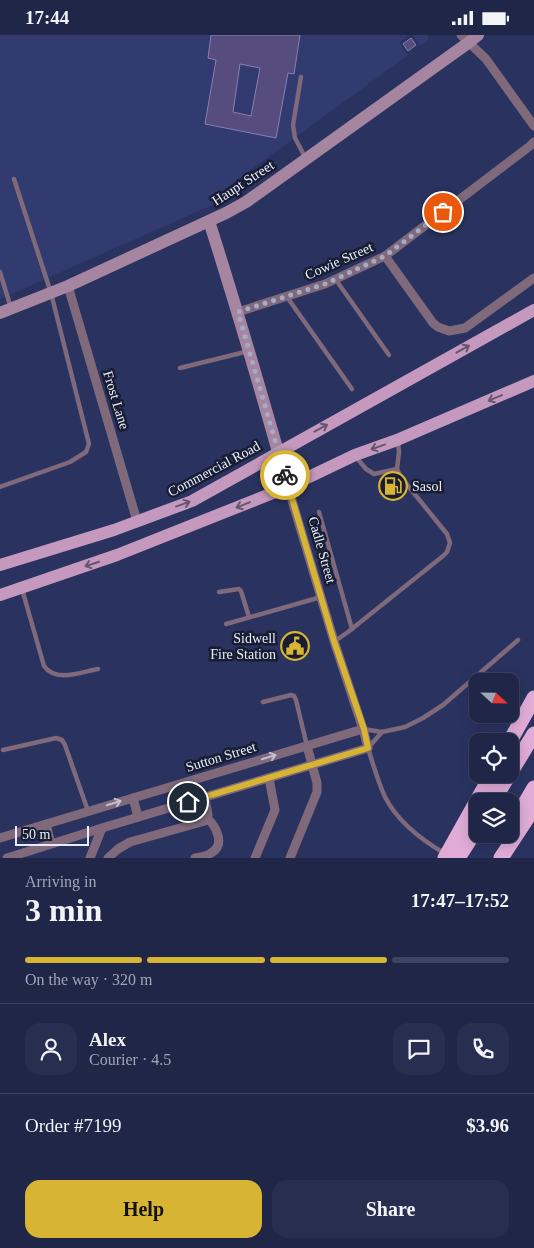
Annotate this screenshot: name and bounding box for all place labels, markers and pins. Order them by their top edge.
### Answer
pin [422,191,464,233]
fuel station icon: Sasol [378,471,408,501]
place label: Sasol [412,479,442,494]
place label: Sidwell Fire Station [210,631,276,662]
public building icon: Sidwell Fire Station [280,631,310,661]
pin [167,781,209,823]

